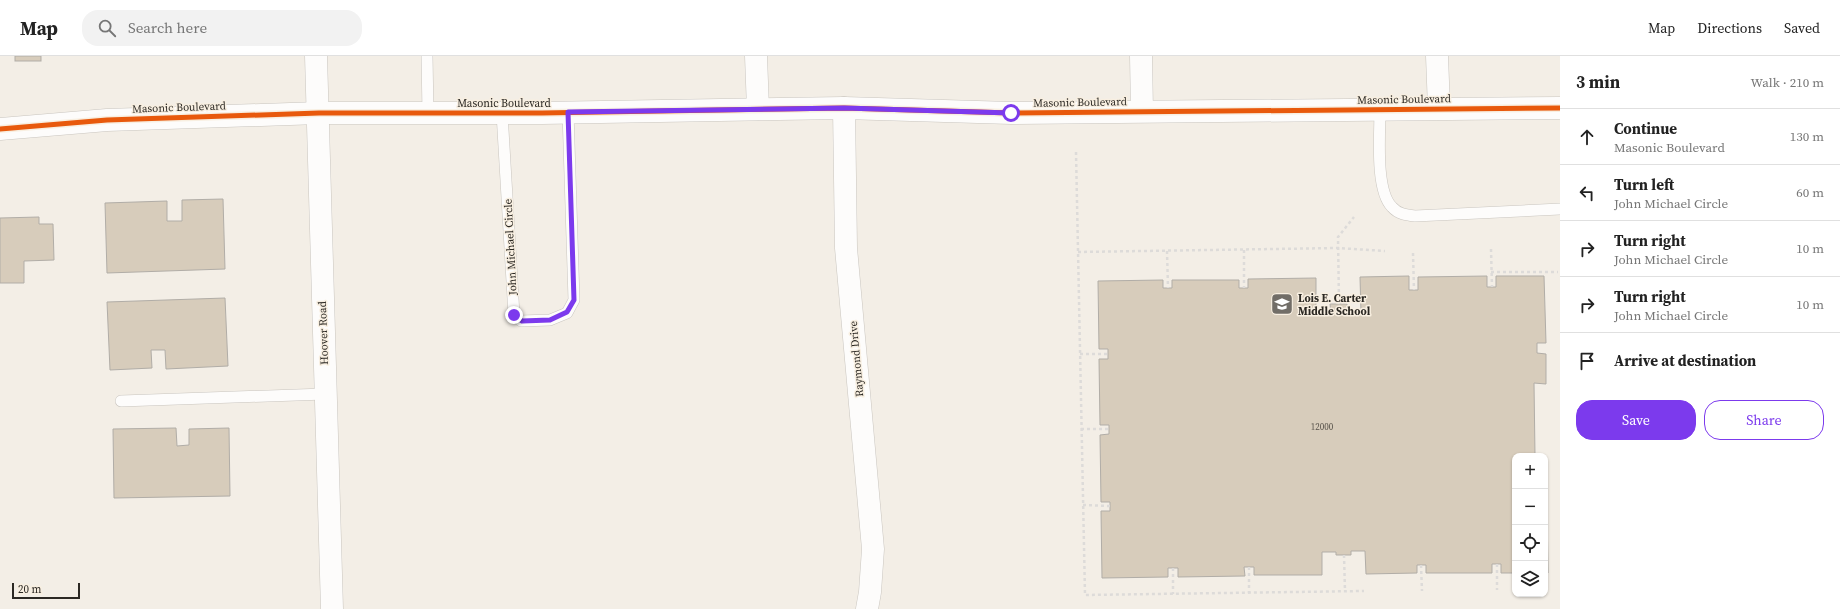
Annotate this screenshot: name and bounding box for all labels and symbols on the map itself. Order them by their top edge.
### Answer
street label: Masonic Boulevard [1357,91,1452,108]
street label: Masonic Boulevard [1033,94,1128,111]
street label: Masonic Boulevard [457,96,552,111]
street label: Masonic Boulevard [132,98,227,117]
route start [1002,104,1020,122]
street label: John Michael Circle [500,198,521,297]
school or university icon: Lois E. Carter Middle School [1269,291,1295,317]
place label: Lois E. Carter Middle School [1298,291,1371,319]
street label: Hoover Road [315,300,332,365]
route end [505,306,523,324]
street label: Raymond Drive [846,320,867,398]
house number: 12000 [1311,421,1334,433]
scale bar [12,581,80,600]

